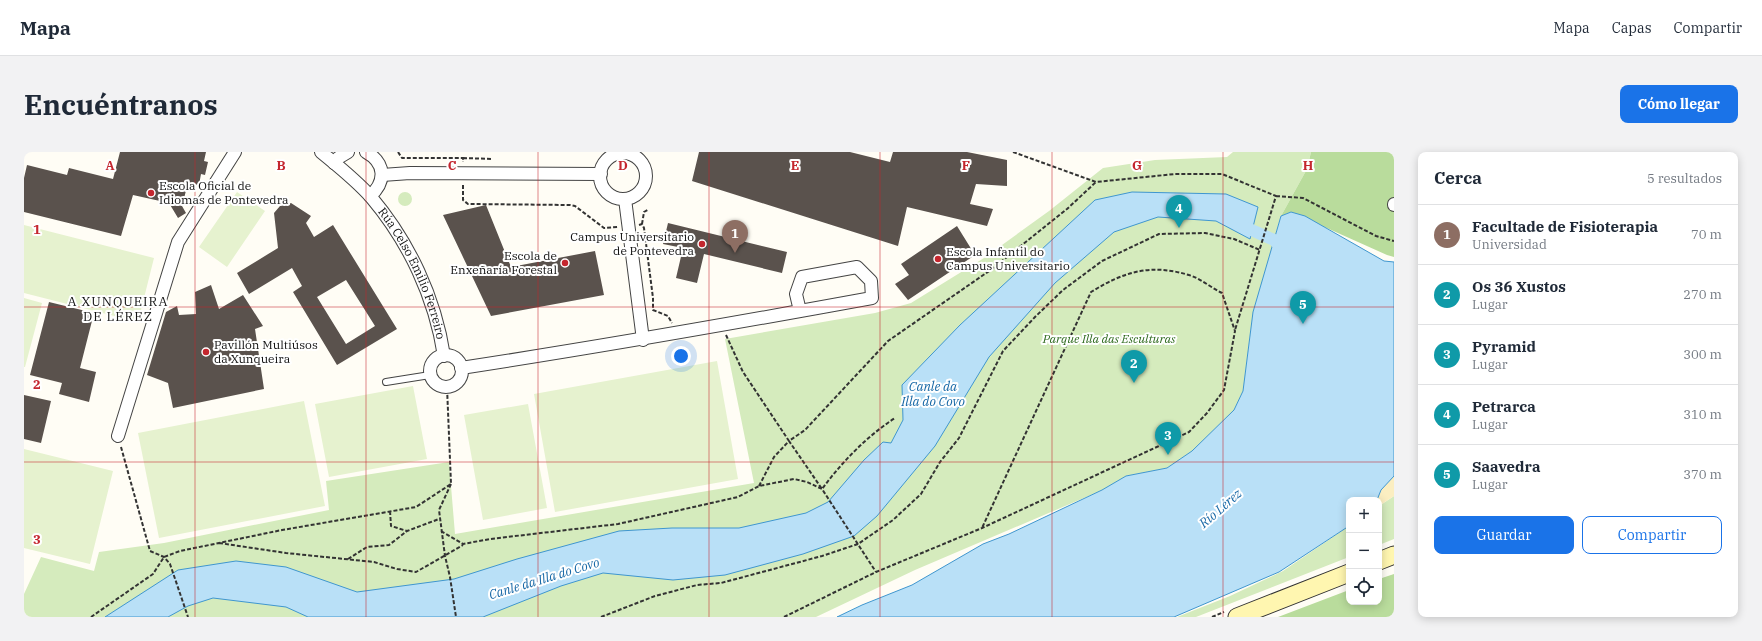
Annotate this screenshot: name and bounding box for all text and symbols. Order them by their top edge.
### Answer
text: Mapa [20,16,71,40]
text: Mapa [1554,19,1590,37]
text: Capas [1612,19,1652,37]
text: Compartir [1674,19,1742,37]
button: Cómo llegar [1620,85,1738,123]
text: Encuéntranos [24,86,218,123]
text: A [105,157,115,174]
text: B [276,157,286,174]
text: C [448,157,457,174]
text: D [618,157,628,174]
text: E [791,157,799,174]
text: F [962,157,970,174]
text: G [1132,157,1142,174]
text: H [1303,157,1314,174]
text: Cerca [1434,167,1482,189]
text: 5 resultados [1647,170,1722,187]
place label: Escola Oficial de Idiomas de Pontevedra [159,178,289,207]
marker: Escola Oficial de Idiomas de Pontevedra [146,188,156,198]
pin: 4 [1166,195,1192,228]
street label: Rúa Celso Emilio Ferreiro [375,204,449,341]
text: Facultade de Fisioterapia [1472,217,1658,236]
pin: 1 [722,220,748,253]
text: 1 [33,221,41,238]
text: 1 [1443,226,1451,243]
text: 70 m [1691,226,1722,243]
place label: Campus Universitario de Pontevedra [570,229,694,258]
text: Universidad [1472,236,1547,253]
marker: Campus Universitario de Pontevedra [697,239,707,249]
place label: Escola Infantil do Campus Universitario [946,244,1070,273]
place label: Escola de Enxeñaría Forestal [450,248,557,277]
marker: Escola Infantil do Campus Universitario [933,254,943,264]
marker: Escola de Enxeñaría Forestal [560,258,570,268]
text: Os 36 Xustos [1472,277,1566,296]
text: 2 [1443,286,1451,303]
text: 270 m [1683,286,1722,303]
pin: 5 [1290,291,1316,324]
district label: A XUNQUEIRA DE LÉREZ [68,293,168,325]
text: Lugar [1472,296,1508,313]
park label: Parque Illa das Esculturas [1042,331,1176,346]
place label: Pavillón Multiúsos da Xunqueira [214,337,318,366]
text: Pyramid [1472,337,1536,356]
your location [671,346,691,366]
text: 3 [1443,346,1451,363]
text: 300 m [1683,346,1722,363]
marker: Pavillón Multiúsos da Xunqueira [201,347,211,357]
pin: 2 [1121,350,1147,383]
text: Lugar [1472,356,1508,373]
text: 2 [33,376,41,393]
water label: Canle da Illa do Covo [900,378,965,410]
text: Petrarca [1472,397,1536,416]
text: 4 [1443,406,1451,423]
text: 310 m [1683,406,1722,423]
text: Lugar [1472,416,1508,433]
pin: 3 [1155,422,1181,455]
text: Saavedra [1472,457,1541,476]
text: 5 [1443,466,1451,483]
text: 370 m [1683,466,1722,483]
text: Lugar [1472,476,1508,493]
water label: Río Lérez [1195,485,1245,532]
map controls [1346,497,1382,605]
button: + [1346,497,1382,533]
button: Guardar [1434,516,1574,554]
button: Compartir [1582,516,1722,554]
text: 3 [33,531,41,548]
button: − [1346,533,1382,569]
water label: Canle da Illa do Covo [487,554,602,603]
button: locate [1346,569,1382,605]

